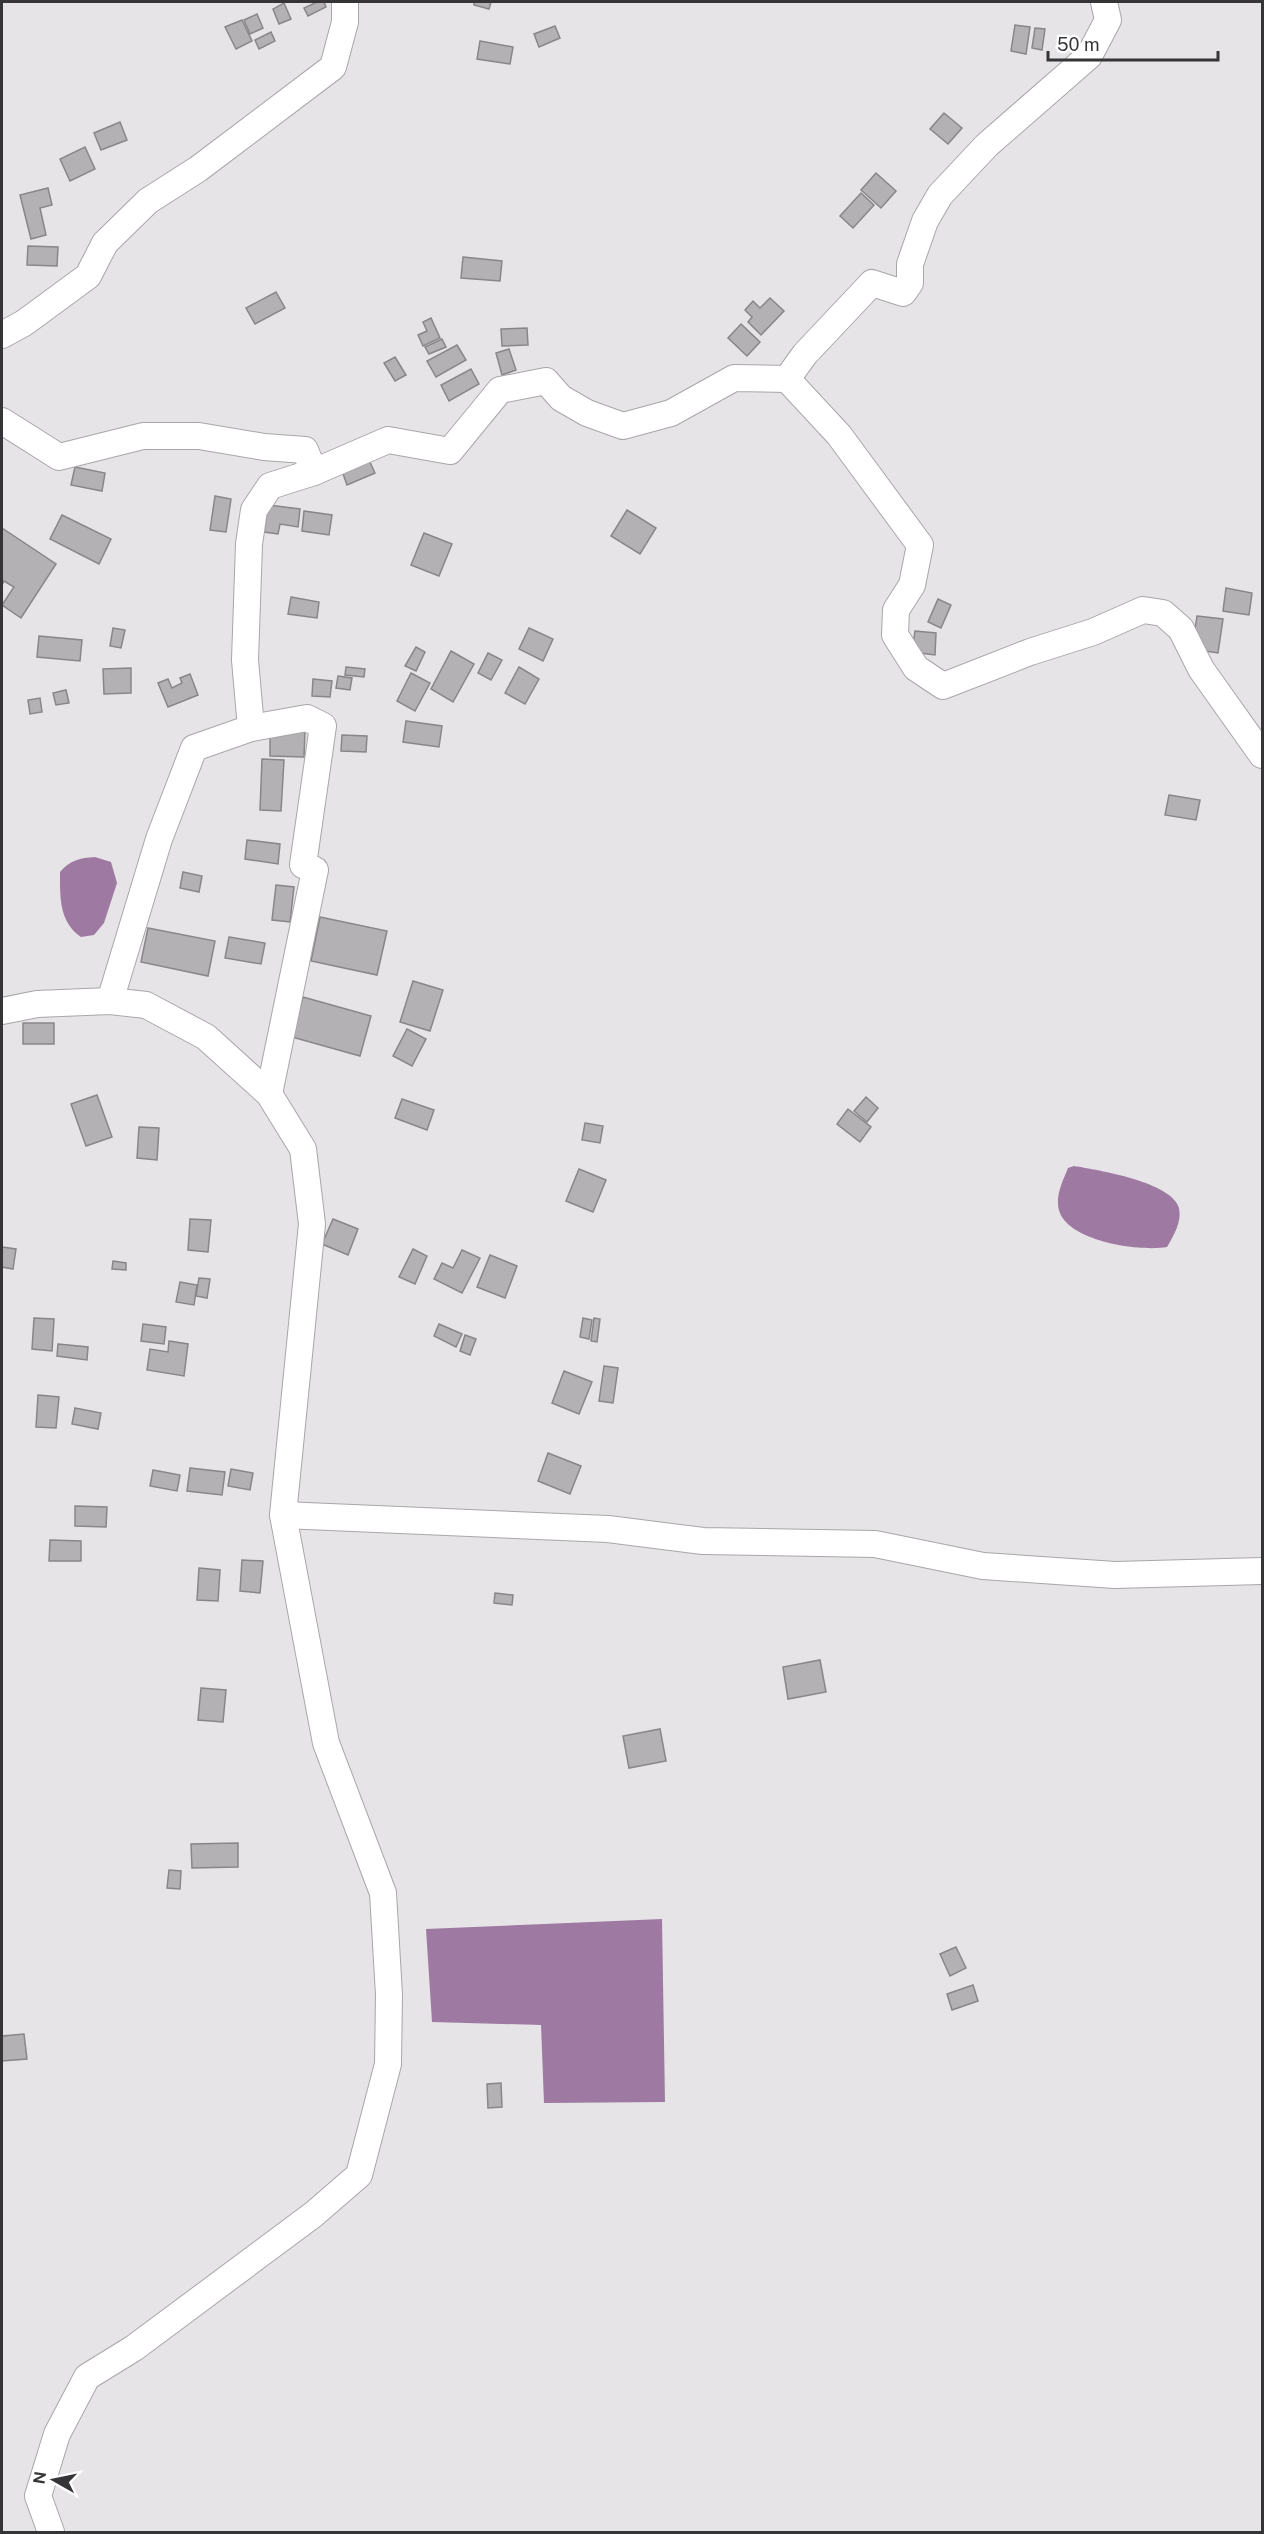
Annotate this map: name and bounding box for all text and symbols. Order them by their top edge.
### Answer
scale bar [1048,24,1218,62]
text: 50 m [1057,34,1100,55]
north arrow [24,2450,84,2510]
text: N [29,2470,50,2485]

